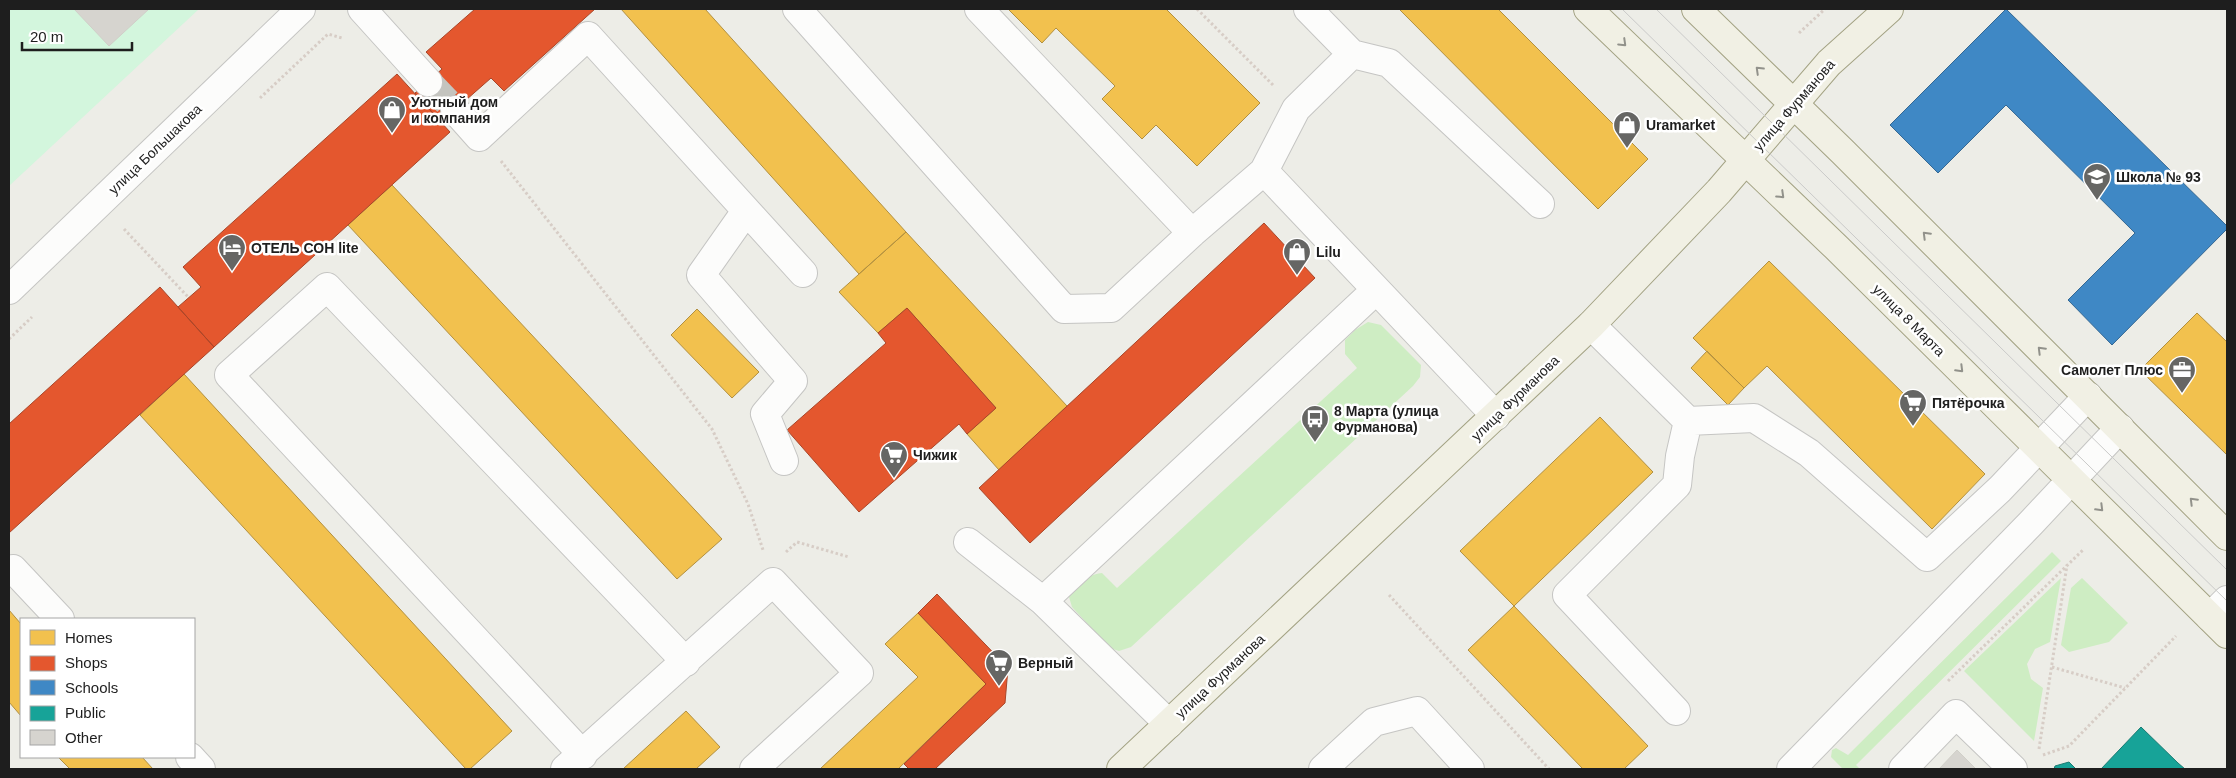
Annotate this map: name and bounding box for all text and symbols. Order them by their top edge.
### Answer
scale bar [22,20,132,52]
text: 20 m [30,28,63,45]
one-way arrow [1618,37,1627,46]
street label: улица Фурманова [1750,56,1838,154]
one-way arrow [1756,67,1765,76]
place label: Уютный дом и компания [411,94,498,126]
shop icon: Уютный дом и компания [377,95,407,134]
street label: улица Большакова [105,100,205,197]
shop icon: Uramarket [1612,110,1642,149]
place label: Uramarket [1646,117,1716,133]
school or university icon: Школа № 93 [2082,162,2112,201]
place label: Школа № 93 [2116,169,2201,185]
one-way arrow [1775,189,1784,198]
one-way arrow [1923,232,1932,241]
hotel icon: ОТЕЛЬ СОН lite [217,233,247,272]
shop icon: Lilu [1282,237,1312,276]
place label: ОТЕЛЬ СОН lite [251,240,359,256]
place label: Lilu [1316,244,1341,260]
street label: улица 8 Марта [1870,281,1948,359]
one-way arrow [2038,346,2047,355]
street label: улица Фурманова [1468,352,1562,444]
office icon: Самолет Плюс [2167,355,2197,394]
place label: Самолет Плюс [2061,362,2163,378]
one-way arrow [1954,364,1963,373]
supermarket icon: Пятёрочка [1898,388,1928,427]
place label: Пятёрочка [1932,395,2005,411]
place label: 8 Марта (улица Фурманова) [1334,403,1439,435]
bus stop icon: 8 Марта (улица Фурманова) [1300,404,1330,443]
supermarket icon: Чижик [879,440,909,479]
place label: Чижик [913,447,958,463]
one-way arrow [2190,498,2199,507]
one-way arrow [2094,502,2103,511]
legend [20,618,195,758]
text: Homes [65,629,113,646]
street label: улица Фурманова [1172,631,1268,721]
supermarket icon: Верный [984,648,1014,687]
text: Shops [65,654,108,671]
place label: Верный [1018,655,1073,671]
text: Schools [65,679,118,696]
text: Public [65,704,106,721]
text: Other [65,729,103,746]

